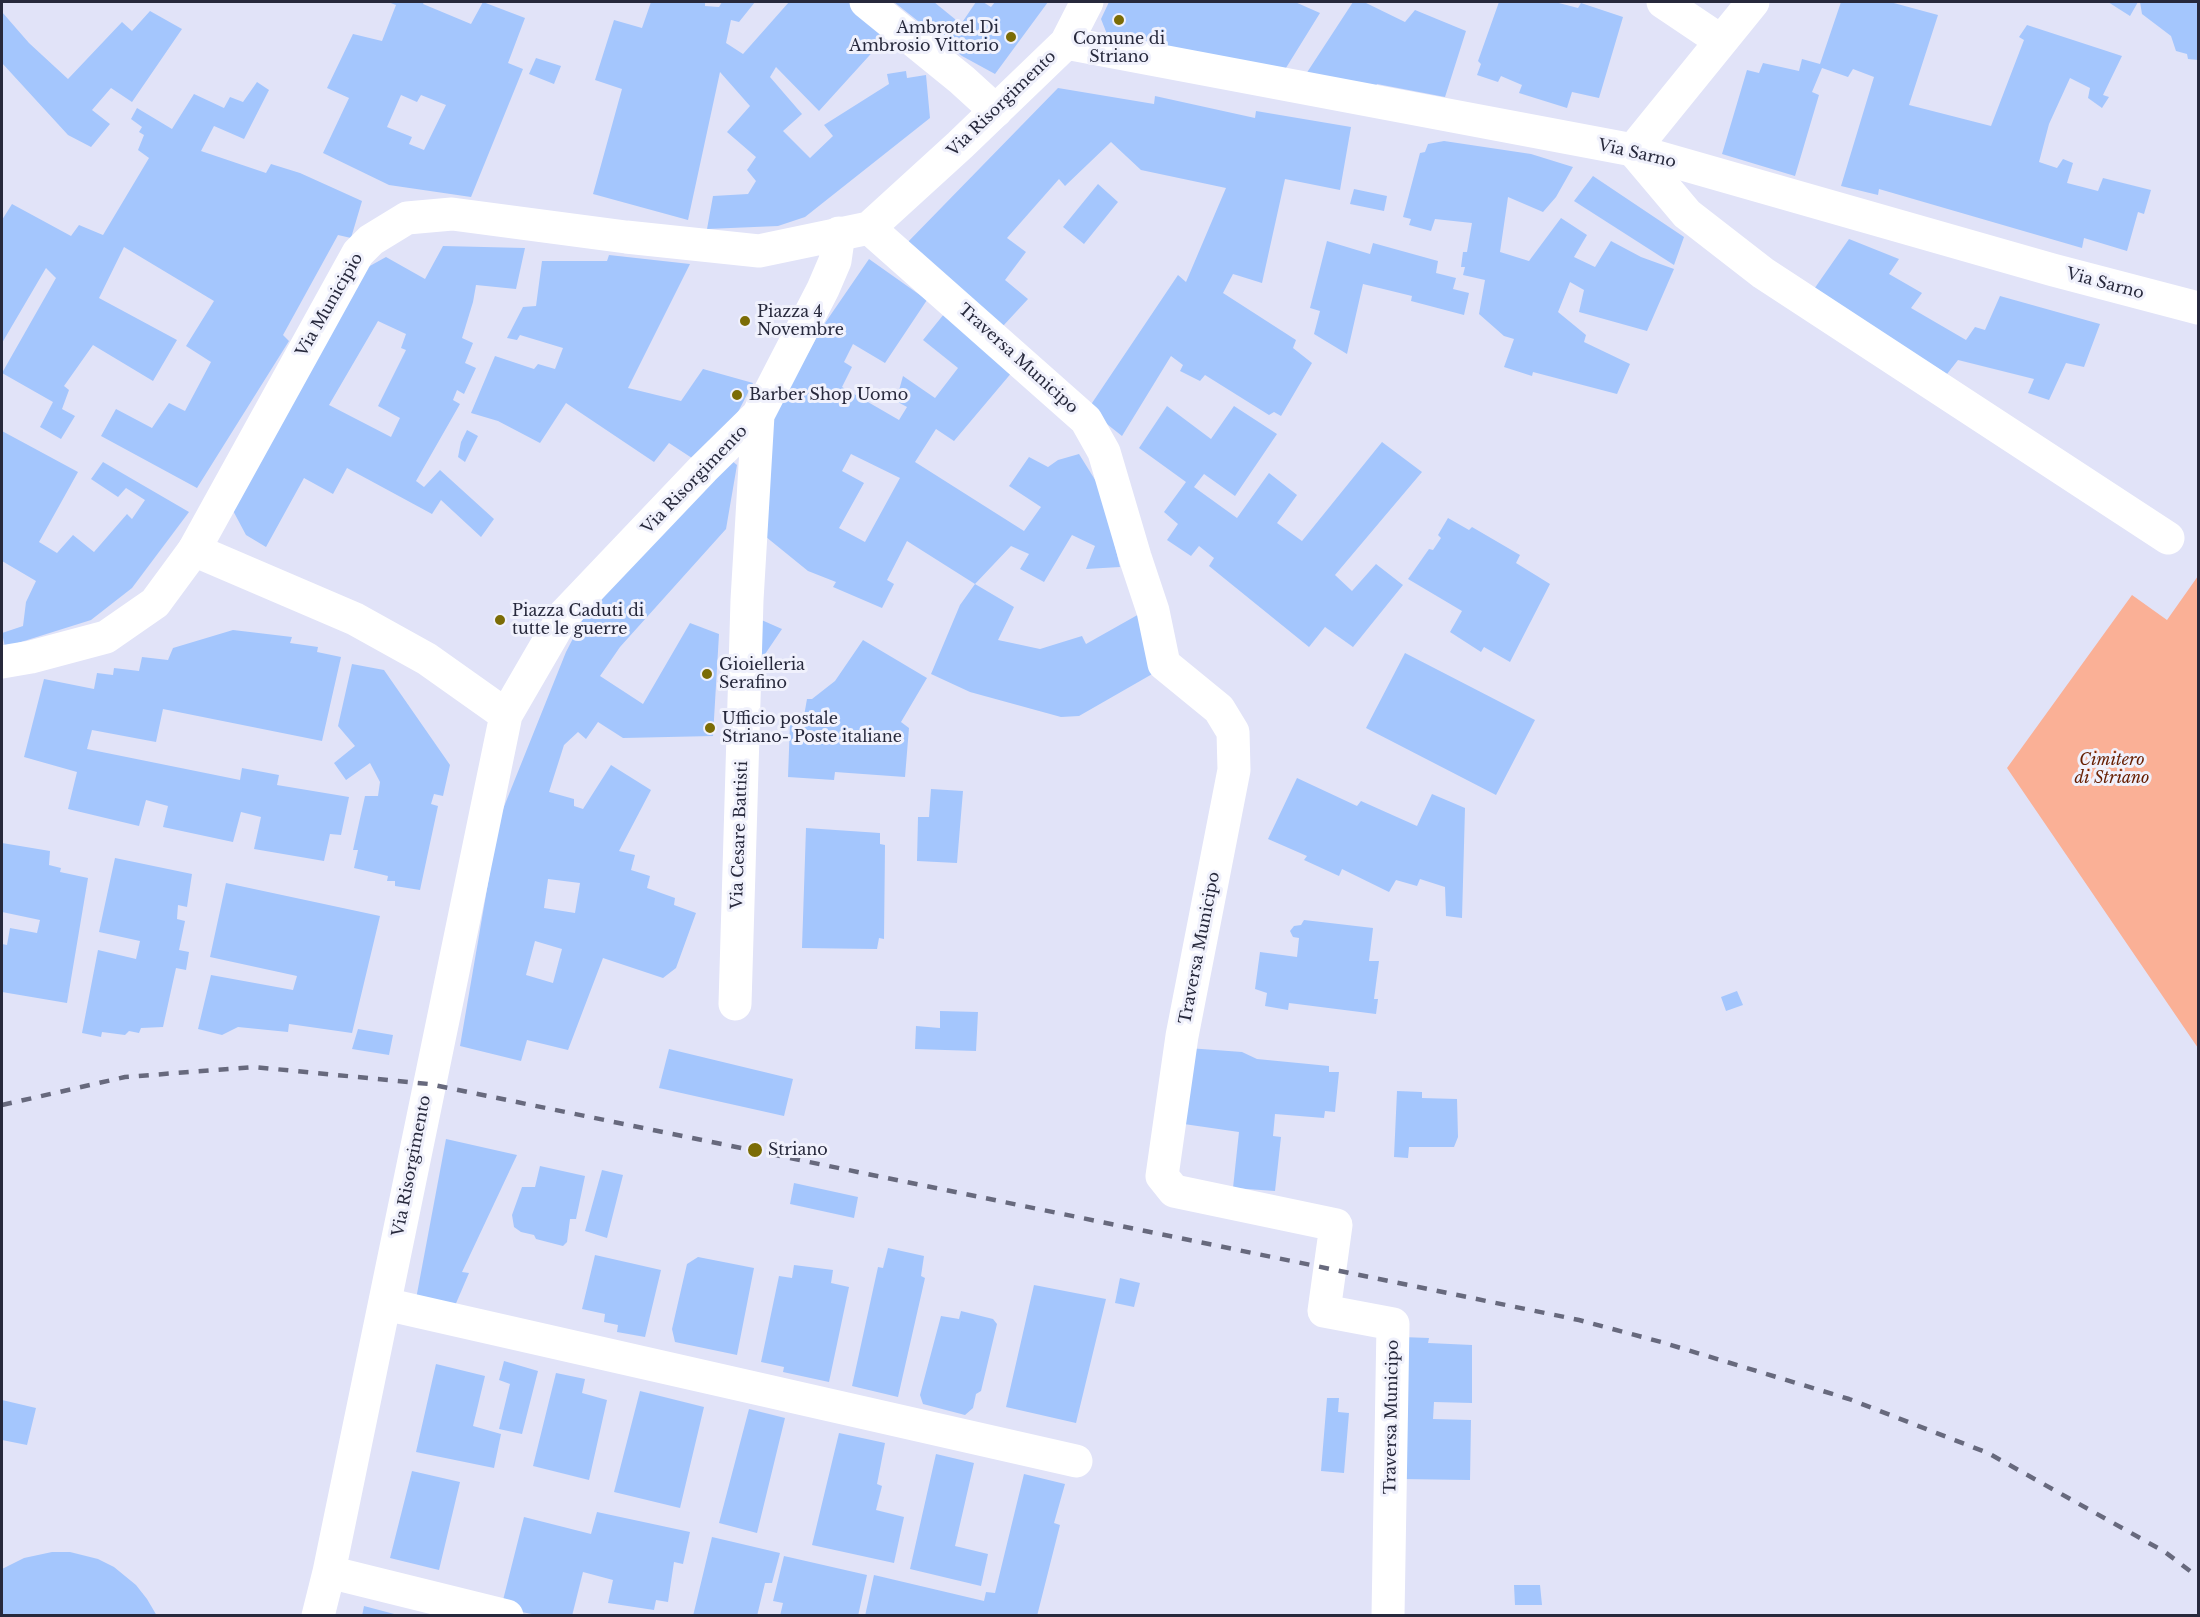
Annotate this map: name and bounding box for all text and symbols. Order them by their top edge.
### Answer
marker: Comune di Striano [1112,13,1126,27]
place label: Ambrotel Di Ambrosio Vittorio [849,18,999,56]
place label: Comune di Striano [1073,29,1165,67]
marker: Ambrotel Di Ambrosio Vittorio [1004,30,1018,44]
street label: Via Risorgimento [944,47,1060,161]
street label: Via Sarno [1596,136,1678,172]
street label: Via Municipio [293,250,367,360]
street label: Via Sarno [2064,264,2146,304]
street label: Traversa Municipo [954,300,1082,418]
place label: Piazza 4 Novembre [757,302,844,340]
marker: Piazza 4 Novembre [738,314,752,328]
place label: Barber Shop Uomo [749,385,908,405]
marker: Barber Shop Uomo [730,388,744,402]
street label: Via Risorgimento [638,422,752,538]
place label: Piazza Caduti di tutte le guerre [512,601,644,639]
marker: Piazza Caduti di tutte le guerre [493,613,507,627]
place label: Gioielleria Serafino [719,655,805,693]
marker: Gioielleria Serafino [700,667,714,681]
place label: Ufficio postale Striano- Poste italiane [722,709,902,747]
marker: Ufficio postale Striano- Poste italiane [703,721,717,735]
park label: Cimitero di Striano [2075,750,2149,788]
street label: Via Cesare Battisti [728,761,752,909]
street label: Traversa Municipo [1176,870,1224,1026]
street label: Via Risorgimento [389,1094,435,1238]
place label: Striano [768,1140,828,1160]
marker: Striano [746,1141,764,1159]
street label: Traversa Municipo [1381,1340,1403,1494]

